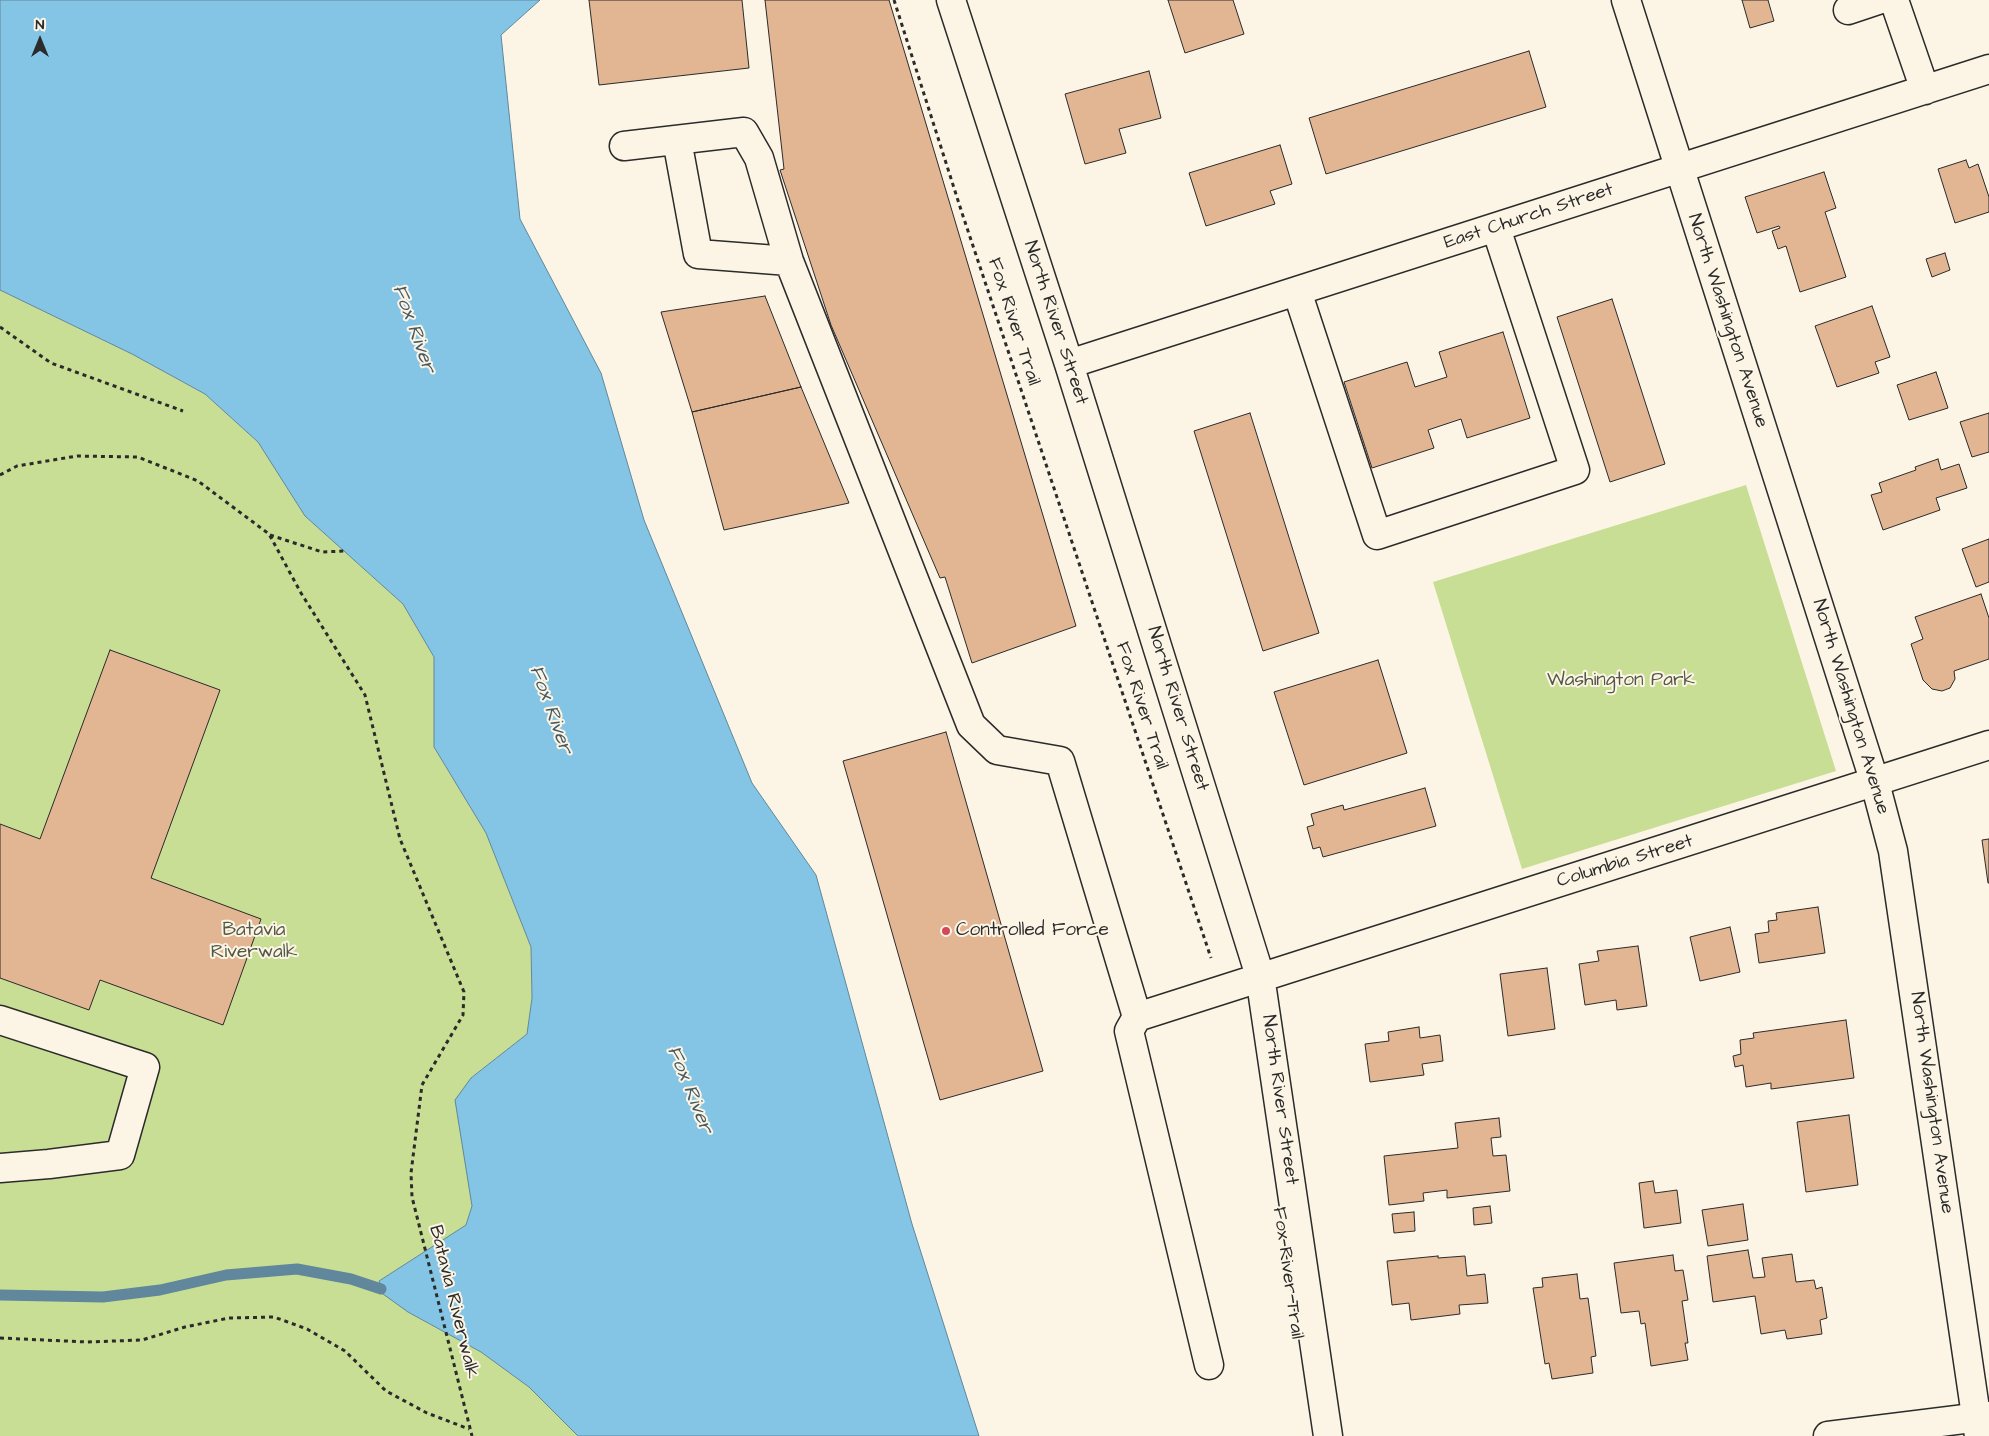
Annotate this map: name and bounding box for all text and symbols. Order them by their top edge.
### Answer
north arrow [15,15,65,65]
text: N [36,15,44,35]
street label: East Church Street [1442,179,1616,255]
street label: North Washington Avenue [1682,211,1772,431]
street label: North River Street [1018,238,1092,408]
street label: Fox River Trail [982,255,1044,389]
water label: Fox River [386,282,440,376]
street label: North Washington Avenue [1806,597,1894,817]
street label: North River Street [1141,624,1213,794]
street label: Fox River Trail [1110,639,1172,773]
water label: Fox River [523,663,577,757]
park label: Washington Park [1547,670,1695,692]
street label: Columbia Street [1554,830,1696,894]
park label: Batavia Riverwalk [211,920,297,964]
place label: Controlled Force [956,920,1109,942]
marker: Controlled Force [940,925,952,937]
street label: North Washington Avenue [1904,991,1958,1215]
street label: North River Street [1256,1014,1302,1186]
water label: Fox River [661,1043,717,1137]
street label: Fox River Trail [1266,1206,1308,1340]
street label: Batavia Riverwalk [423,1223,483,1381]

